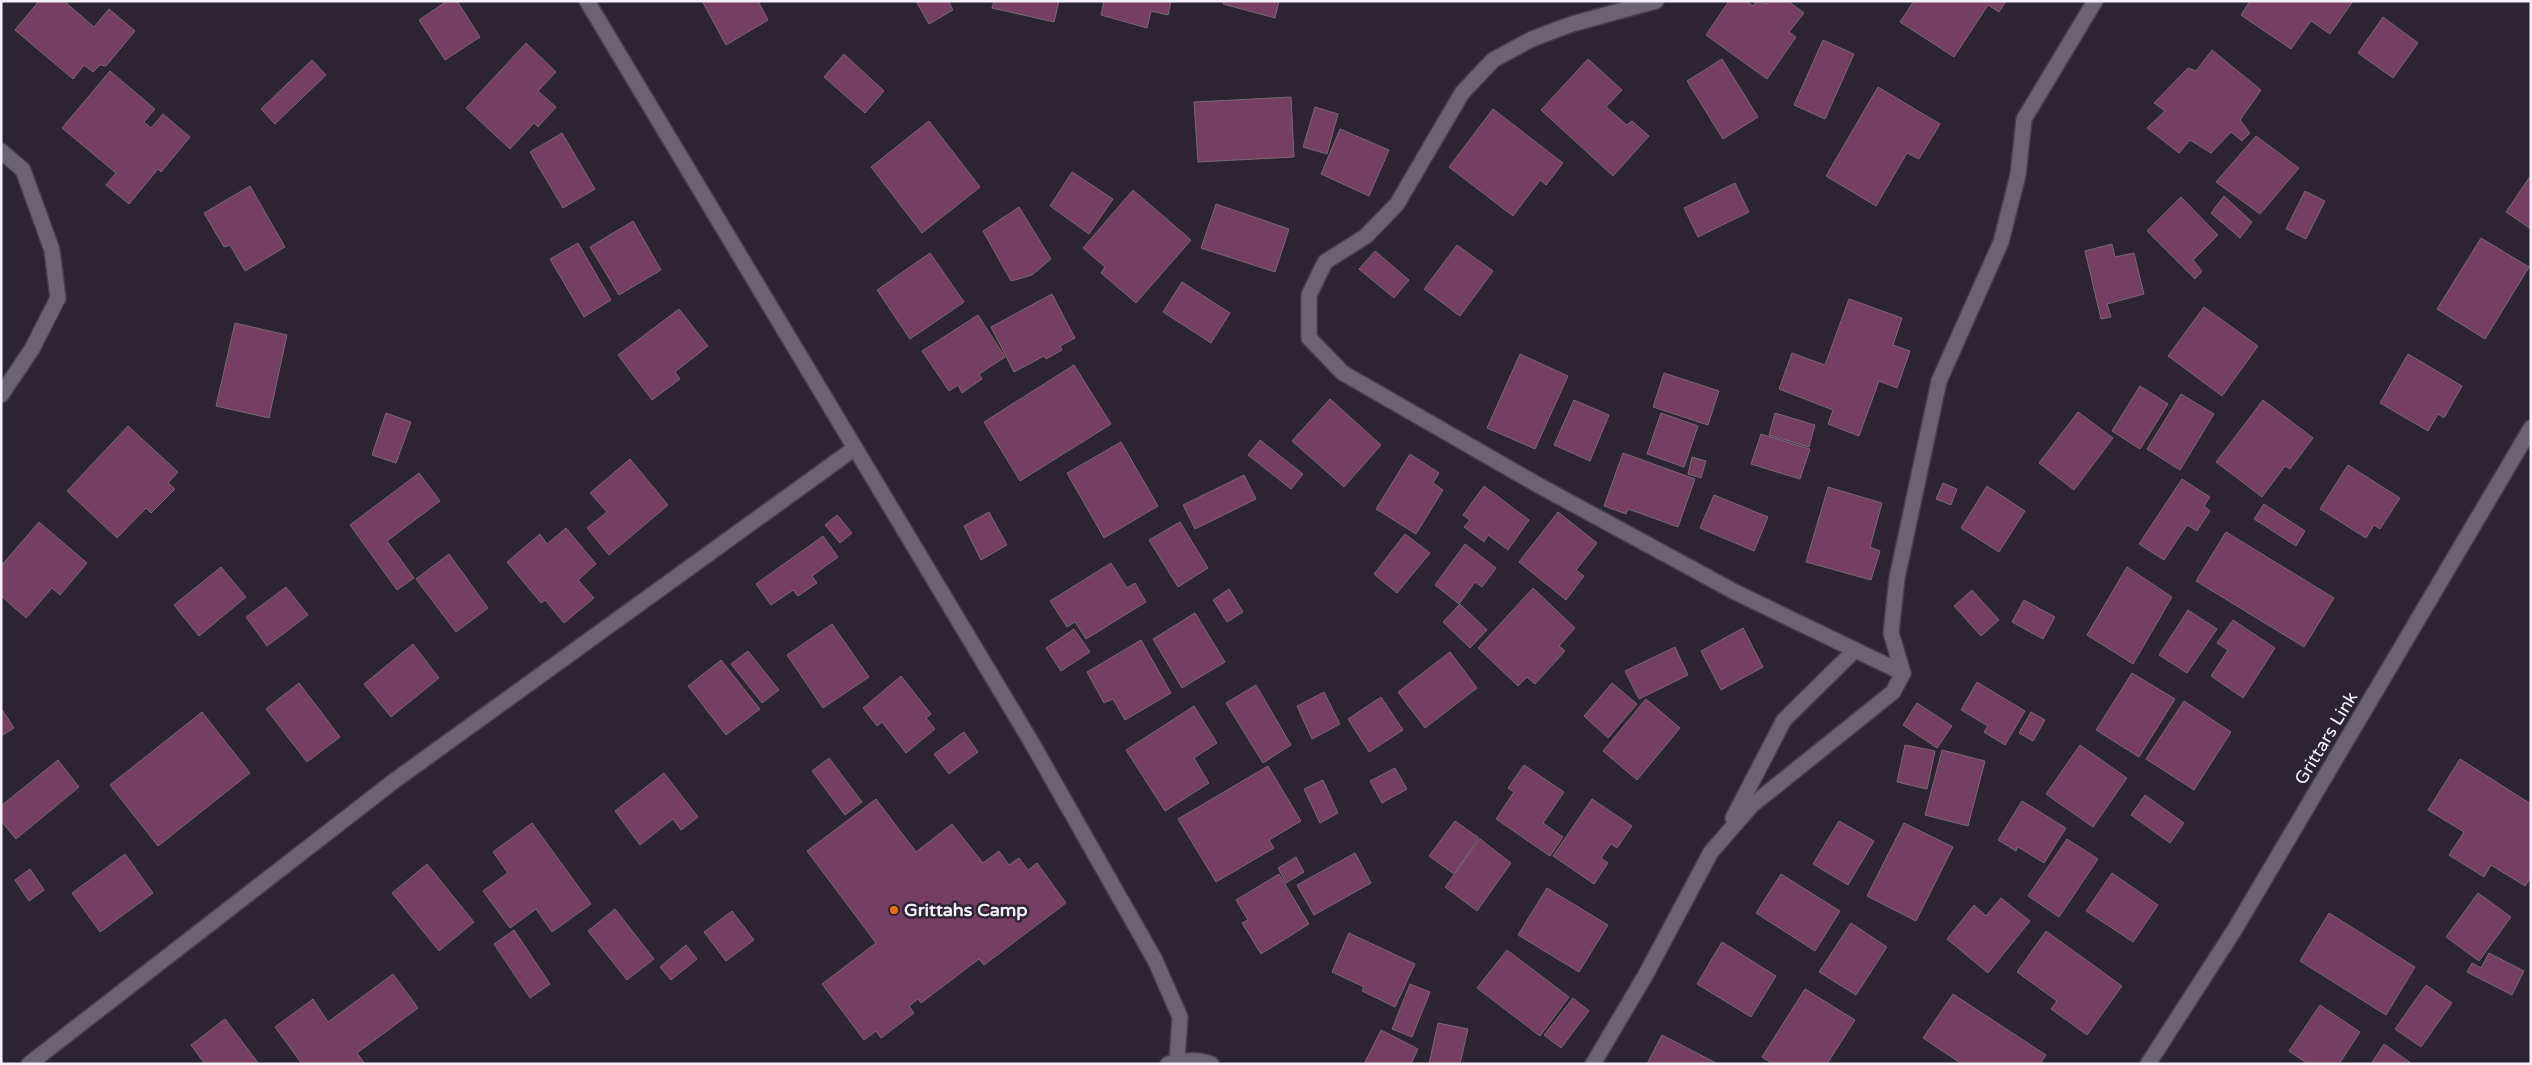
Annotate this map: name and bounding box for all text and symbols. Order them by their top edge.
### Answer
street label: Grittars Link [2290,687,2362,789]
place label: Grittahs Camp [904,899,1028,921]
marker: Grittahs Camp [888,904,900,916]

